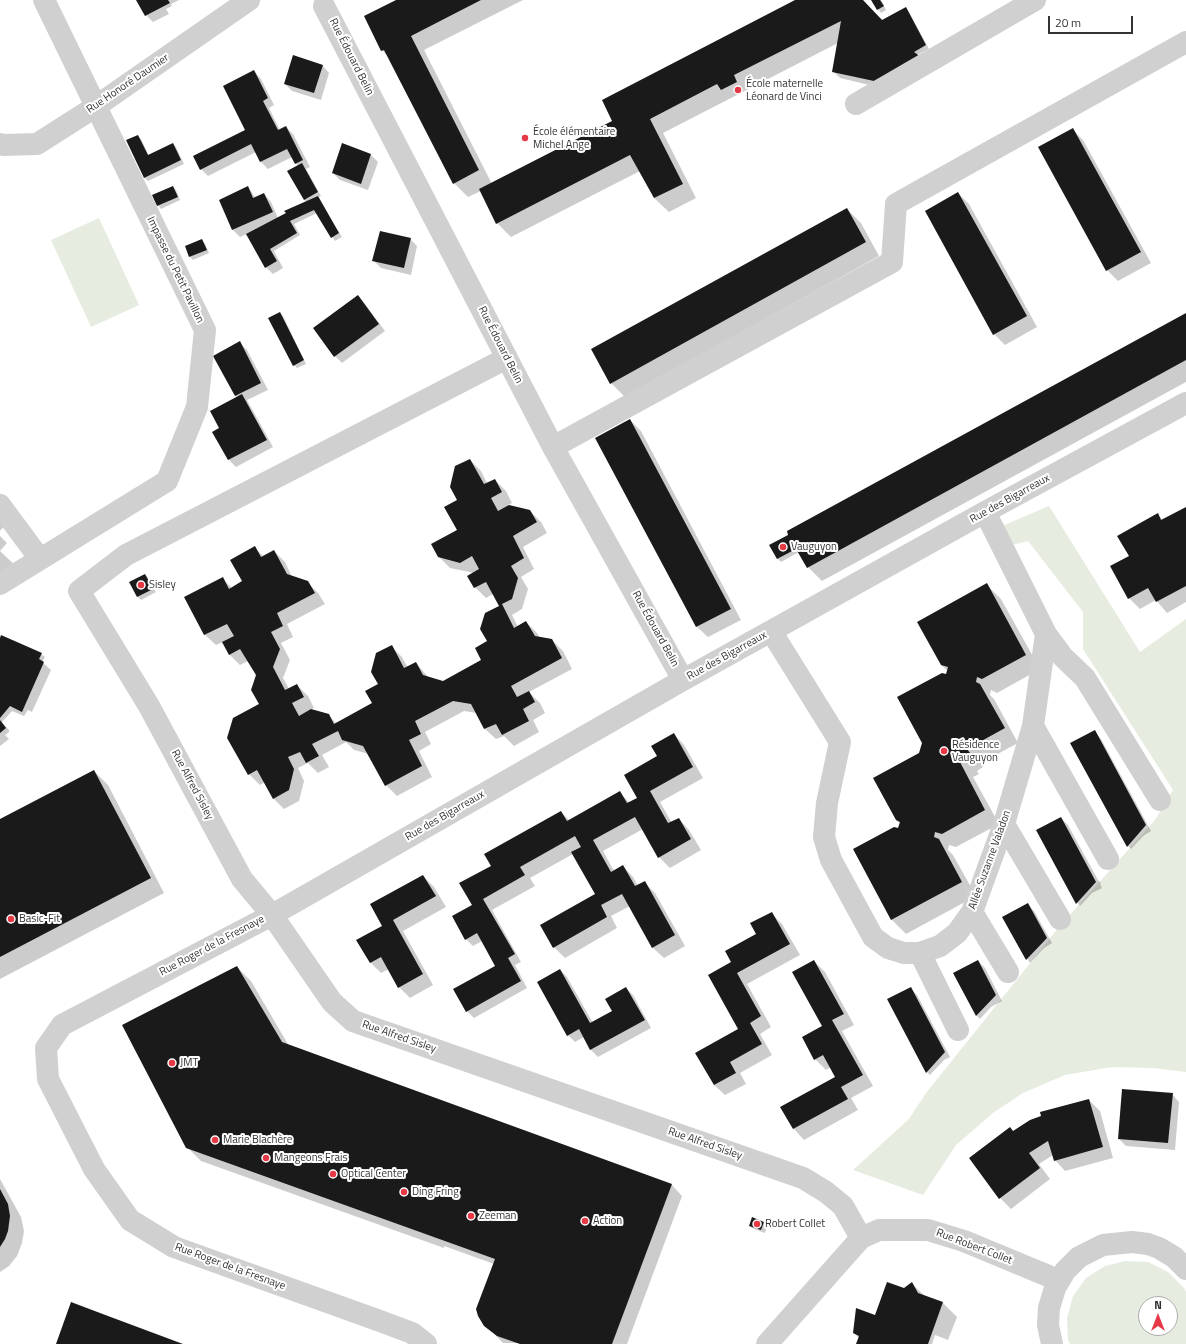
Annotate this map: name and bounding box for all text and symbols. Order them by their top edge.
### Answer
scale bar [1050,8,1135,34]
text: 20 m [1055,13,1081,32]
street label: Rue Édouard Belin [326,16,376,98]
street label: Rue Honoré Daumier [84,52,172,116]
place label: École maternelle Léonard de Vinci [746,77,823,103]
marker: École maternelle Léonard de Vinci [733,85,743,95]
place label: École élémentaire Michel Ange [533,125,615,151]
marker: École élémentaire Michel Ange [520,133,530,143]
street label: Impasse du Petit Pavillon [144,215,206,325]
street label: Rue Édouard Belin [475,304,525,386]
street label: Rue des Bigarreaux [968,472,1052,526]
place label: Vauguyon [791,540,837,554]
marker: Vauguyon [778,542,788,552]
place label: Sisley [149,578,176,592]
marker: Sisley [136,580,146,590]
street label: Rue Édouard Belin [629,589,681,669]
street label: Rue des Bigarreaux [685,629,769,683]
place label: Résidence Vauguyon [952,738,999,764]
marker: Résidence Vauguyon [939,746,949,756]
street label: Rue Alfred Sisley [168,748,216,822]
street label: Rue des Bigarreaux [403,788,487,844]
street label: Allée Suzanne Valadon [966,809,1014,911]
place label: Basic-Fit [19,912,60,926]
street label: Rue Roger de la Fresnaye [157,913,267,979]
marker: Basic-Fit [6,914,16,924]
street label: Rue Alfred Sisley [360,1018,438,1056]
place label: JMT [180,1056,198,1070]
marker: JMT [167,1058,177,1068]
street label: Rue Alfred Sisley [666,1125,744,1163]
place label: Marie Blachère [223,1133,292,1147]
marker: Marie Blachère [210,1135,220,1145]
place label: Mangeons Frais [274,1151,348,1165]
marker: Mangeons Frais [261,1153,271,1163]
place label: Optical Center [341,1167,406,1181]
marker: Optical Center [328,1169,338,1179]
place label: Ding Fring [412,1185,459,1199]
marker: Ding Fring [399,1187,409,1197]
place label: Zeeman [479,1209,517,1223]
marker: Zeeman [466,1211,476,1221]
place label: Action [593,1214,622,1228]
marker: Action [580,1216,590,1226]
place label: Robert Collet [765,1217,825,1231]
marker: Robert Collet [752,1219,762,1229]
street label: Rue Robert Collet [934,1226,1014,1268]
street label: Rue Roger de la Fresnaye [173,1241,287,1293]
north arrow [1138,1296,1178,1336]
text: N [1154,1297,1162,1313]

